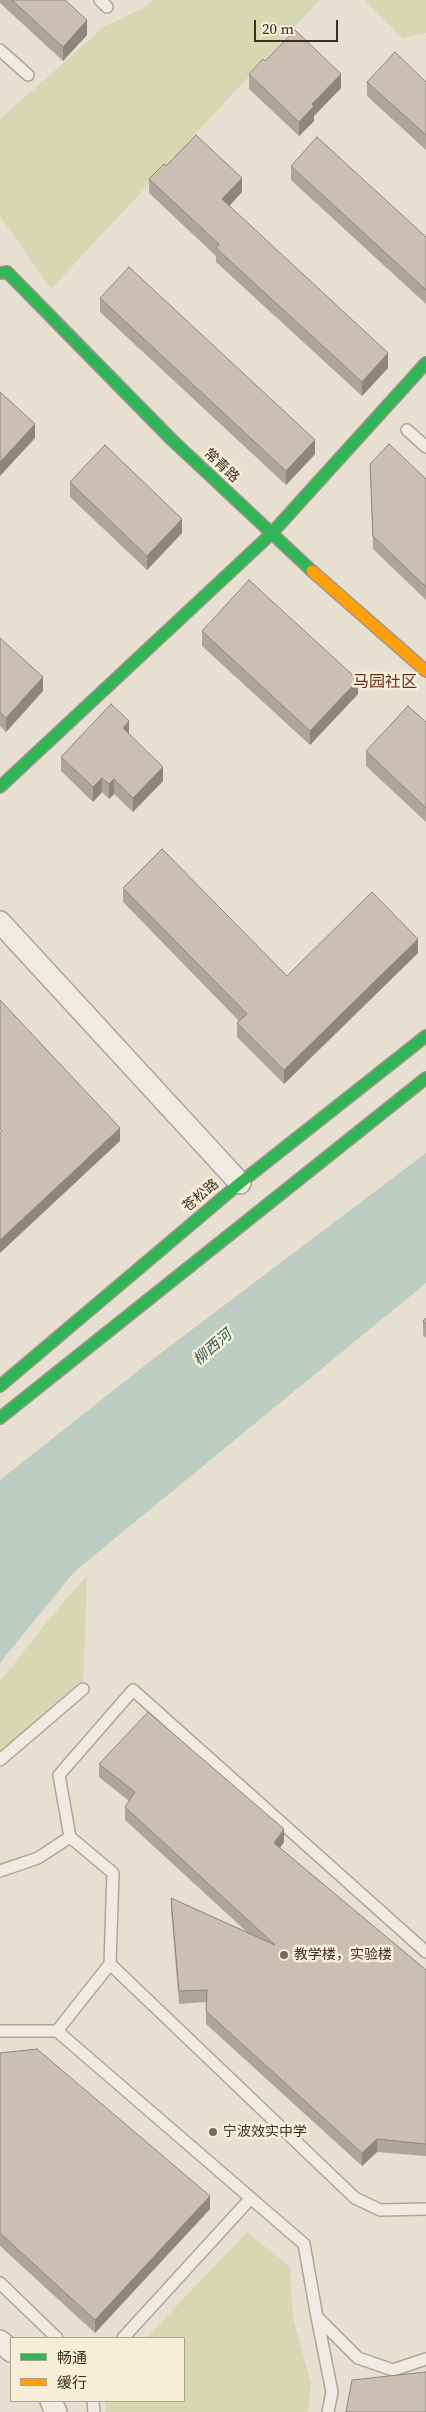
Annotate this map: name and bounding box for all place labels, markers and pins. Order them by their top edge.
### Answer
place label: 教学楼，实验楼 [294,1947,392,1963]
marker: 教学楼，实验楼 [278,1949,290,1961]
place label: 宁波效实中学 [223,2124,307,2140]
marker: 宁波效实中学 [207,2126,219,2138]

